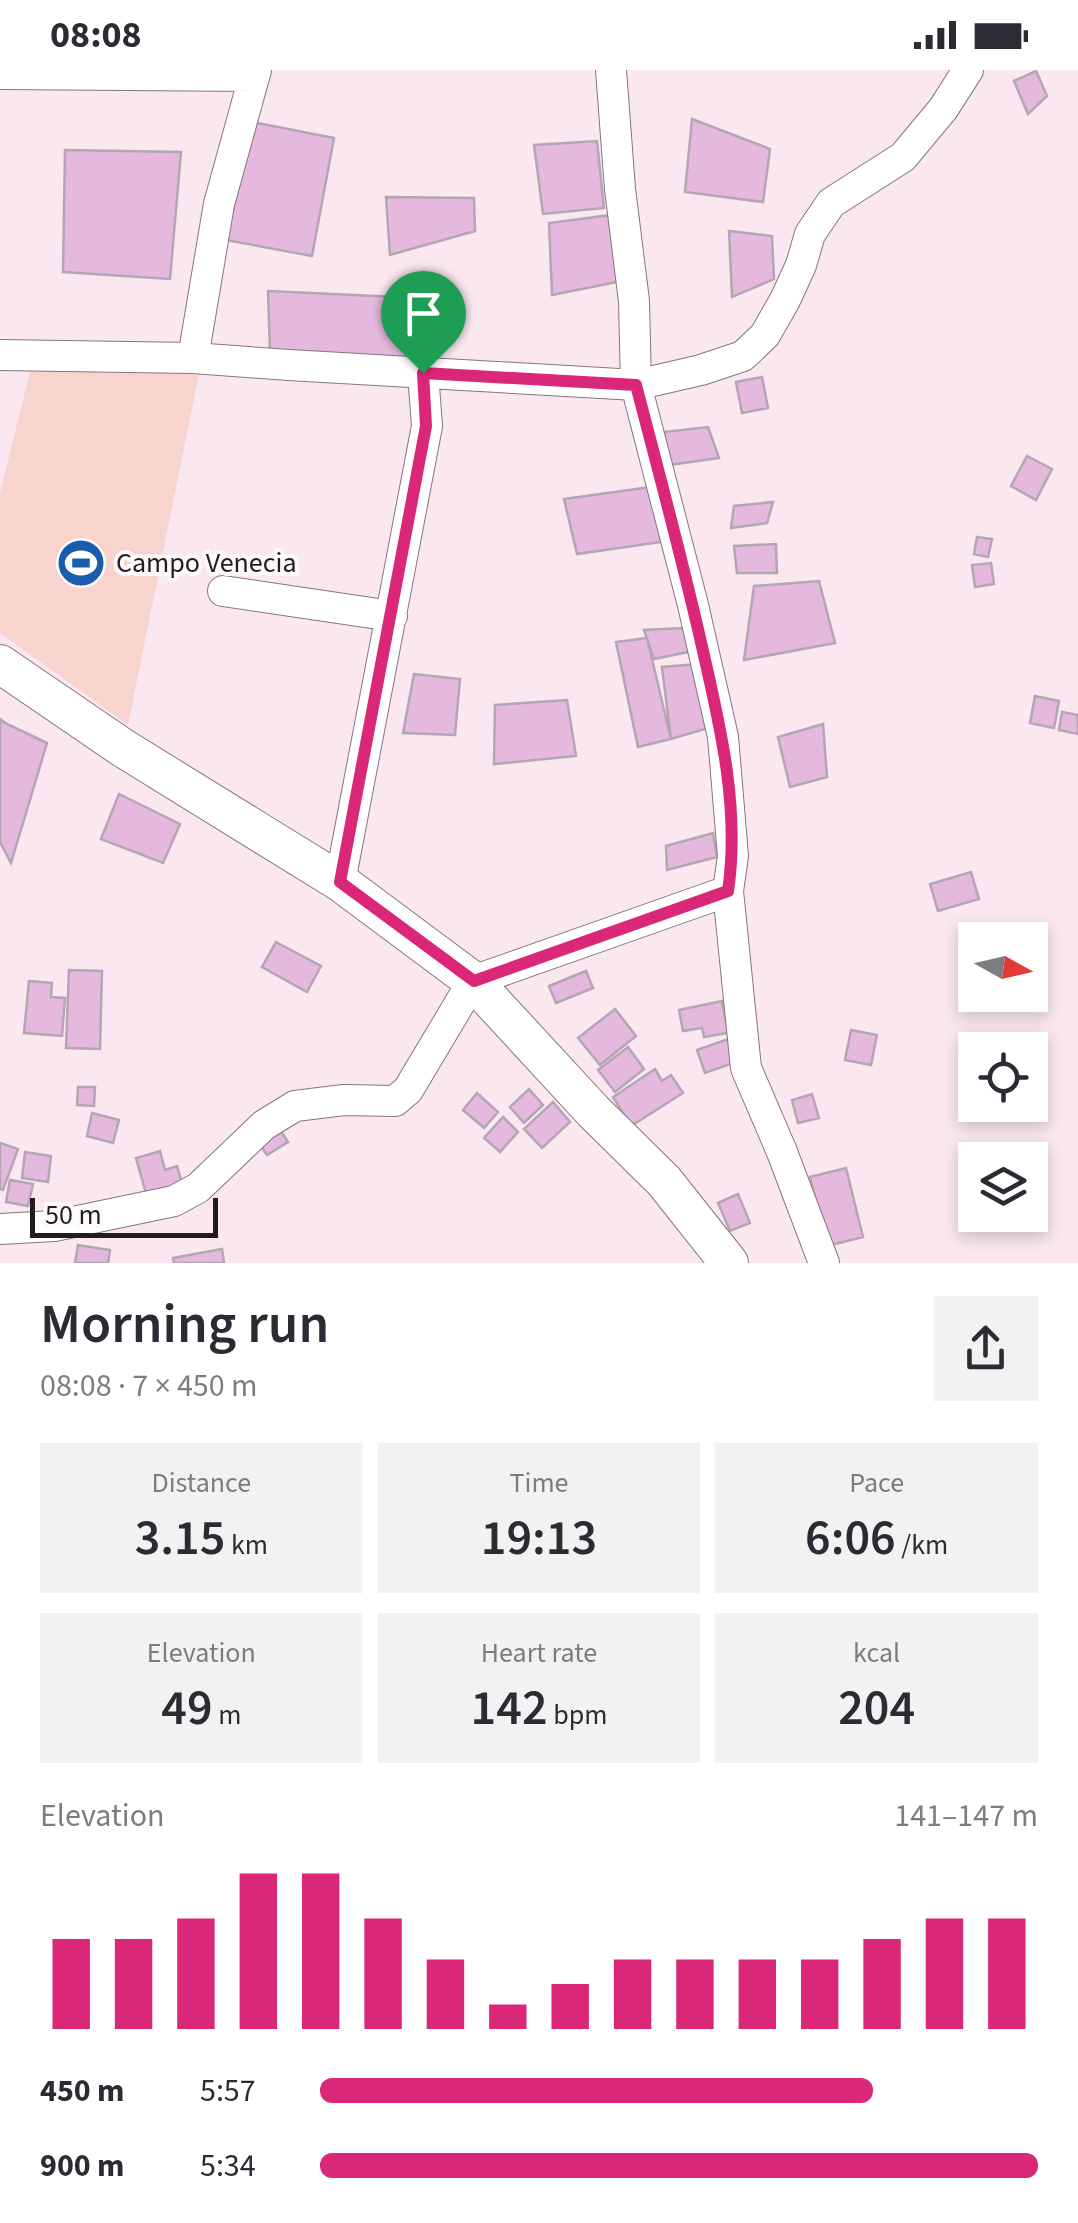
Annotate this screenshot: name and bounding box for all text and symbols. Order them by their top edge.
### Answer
text: 08:08 [50,8,142,62]
pin [381,271,466,374]
icon: arrive [396,286,451,341]
sports icon: Campo Venecia [55,537,107,589]
place label: Campo Venecia [116,543,297,583]
north arrow [958,922,1048,1012]
map controls [958,922,1048,1232]
button: locate [958,1032,1048,1122]
button: layers [958,1142,1048,1232]
scale bar [30,1193,218,1238]
text: 50 m [45,1195,102,1235]
text: Morning run [40,1286,329,1364]
button: share [933,1296,1038,1401]
text: 08:08 · 7 × 450 m [40,1363,258,1409]
text: Distance [152,1463,251,1503]
text: Time [509,1463,568,1503]
text: Pace [849,1463,904,1503]
text: 3.15 [135,1503,225,1574]
text: 19:13 [481,1503,597,1574]
text: 6:06 [805,1503,896,1574]
text: km [225,1525,268,1565]
text: /km [896,1525,948,1565]
text: Elevation [147,1633,256,1673]
text: Heart rate [481,1633,597,1673]
text: kcal [853,1633,900,1673]
text: 49 [161,1673,213,1744]
text: 142 [471,1673,548,1744]
text: 204 [838,1673,915,1744]
text: m [213,1695,241,1735]
text: bpm [548,1695,607,1735]
text: Elevation [40,1793,165,1839]
text: 141–147 m [894,1793,1038,1839]
text: 450 m [40,2068,125,2114]
text: 5:57 [200,2068,256,2114]
text: 900 m [40,2143,125,2189]
text: 5:34 [200,2143,256,2189]

